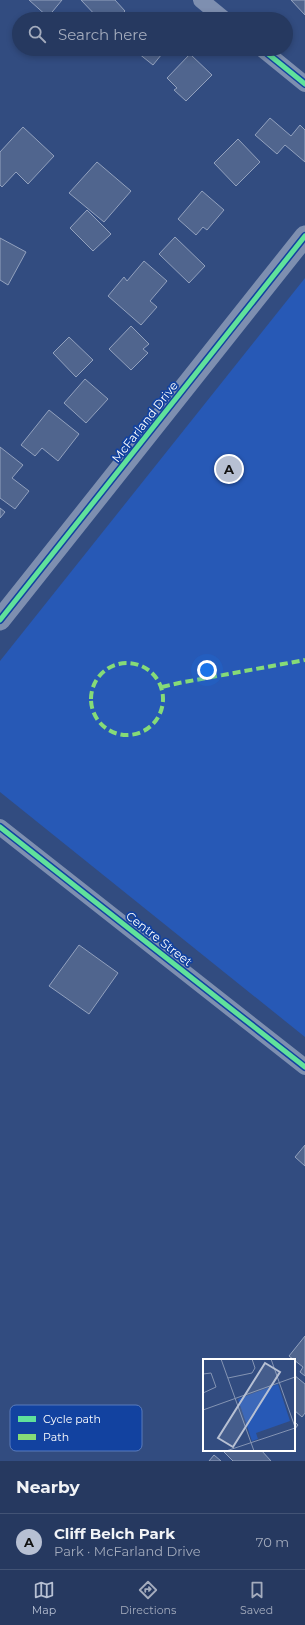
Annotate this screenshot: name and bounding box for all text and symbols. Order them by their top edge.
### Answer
search box [12,12,293,56]
icon: search [26,23,48,45]
text: Search here [58,25,147,44]
street label: McFarland Drive [108,378,181,465]
pin: A [216,454,242,484]
your location [197,660,217,680]
street label: Centre Street [123,908,195,969]
inset map [203,1359,295,1451]
legend [10,1405,142,1451]
text: Cycle path [43,1412,101,1426]
text: Path [43,1430,69,1444]
text: Nearby [16,1477,80,1497]
text: Cliff Belch Park [54,1524,175,1543]
text: A [24,1534,34,1550]
text: 70 m [256,1534,289,1550]
text: Park · McFarland Drive [54,1543,200,1559]
tab: Map [32,1579,56,1617]
tab: Directions [120,1579,176,1617]
tab: Saved [240,1579,273,1617]

